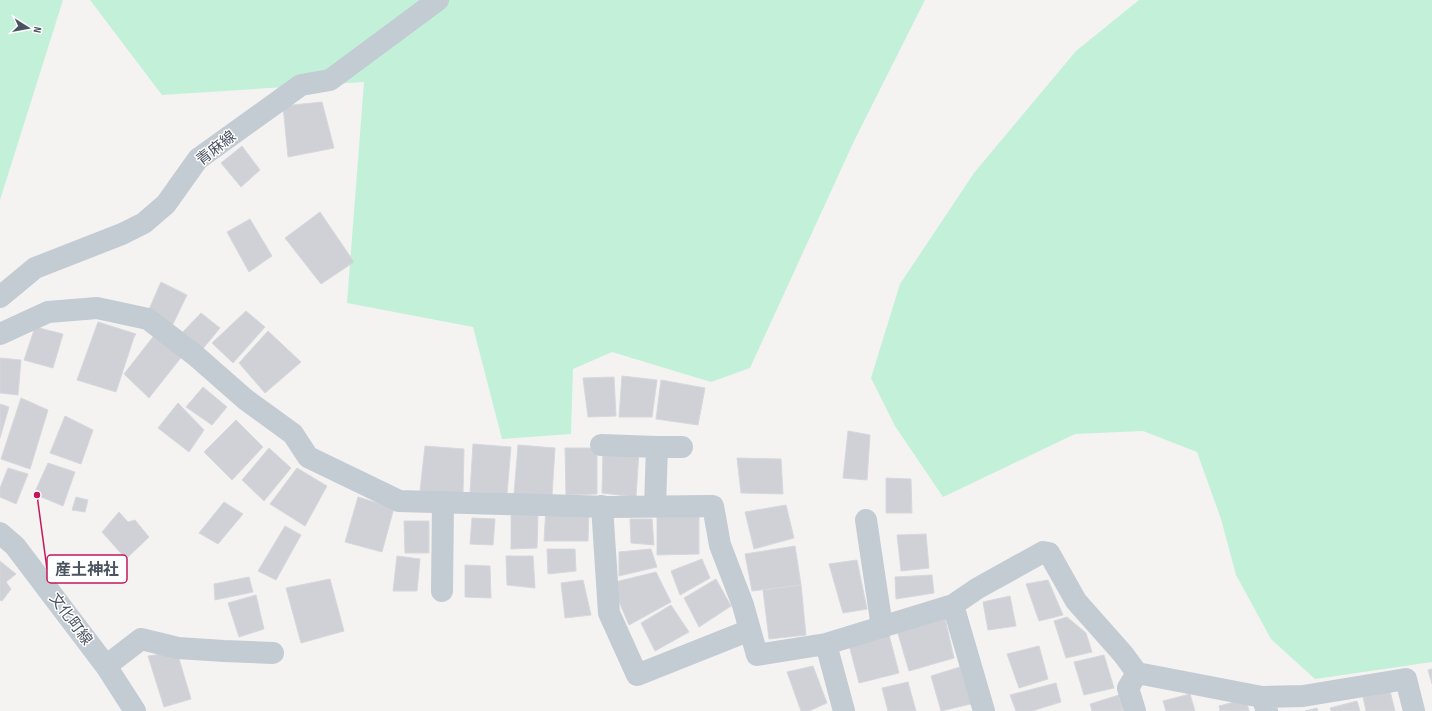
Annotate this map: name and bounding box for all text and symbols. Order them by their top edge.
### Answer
north arrow [8,8,48,48]
text: N [30,26,44,34]
street label: 青麻線 [193,127,240,170]
callout: 産土神社 [47,555,127,583]
text: 産土神社 [55,560,119,580]
street label: 文化町線 [45,590,96,649]

